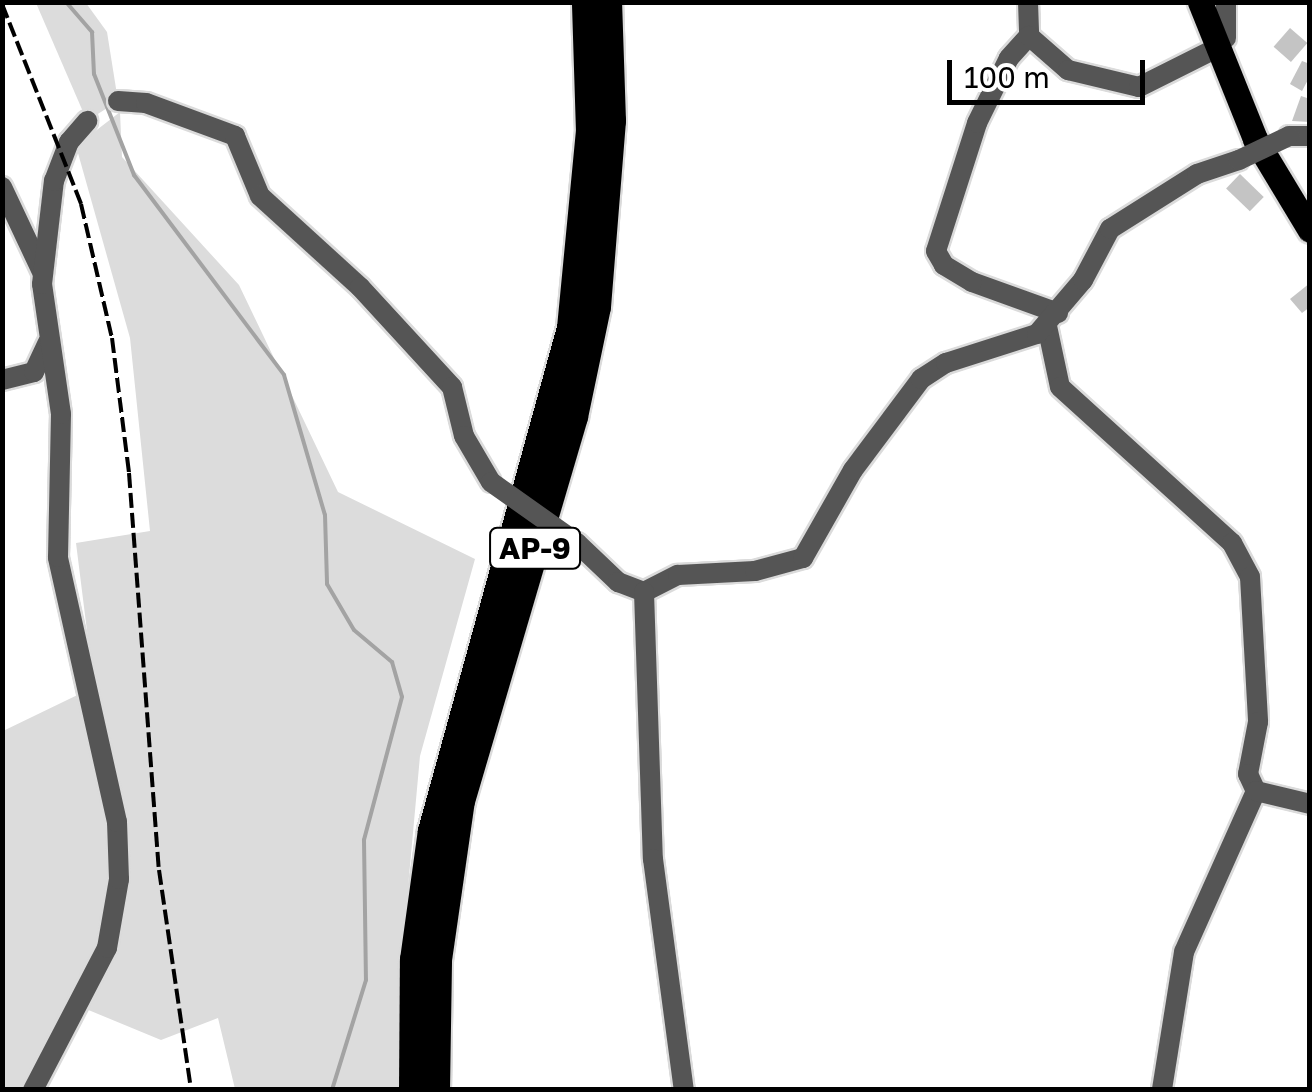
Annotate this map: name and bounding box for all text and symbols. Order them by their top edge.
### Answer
scale bar [952,40,1150,102]
text: 100 m [964,59,1050,95]
road number: AP-9 [488,523,582,573]

